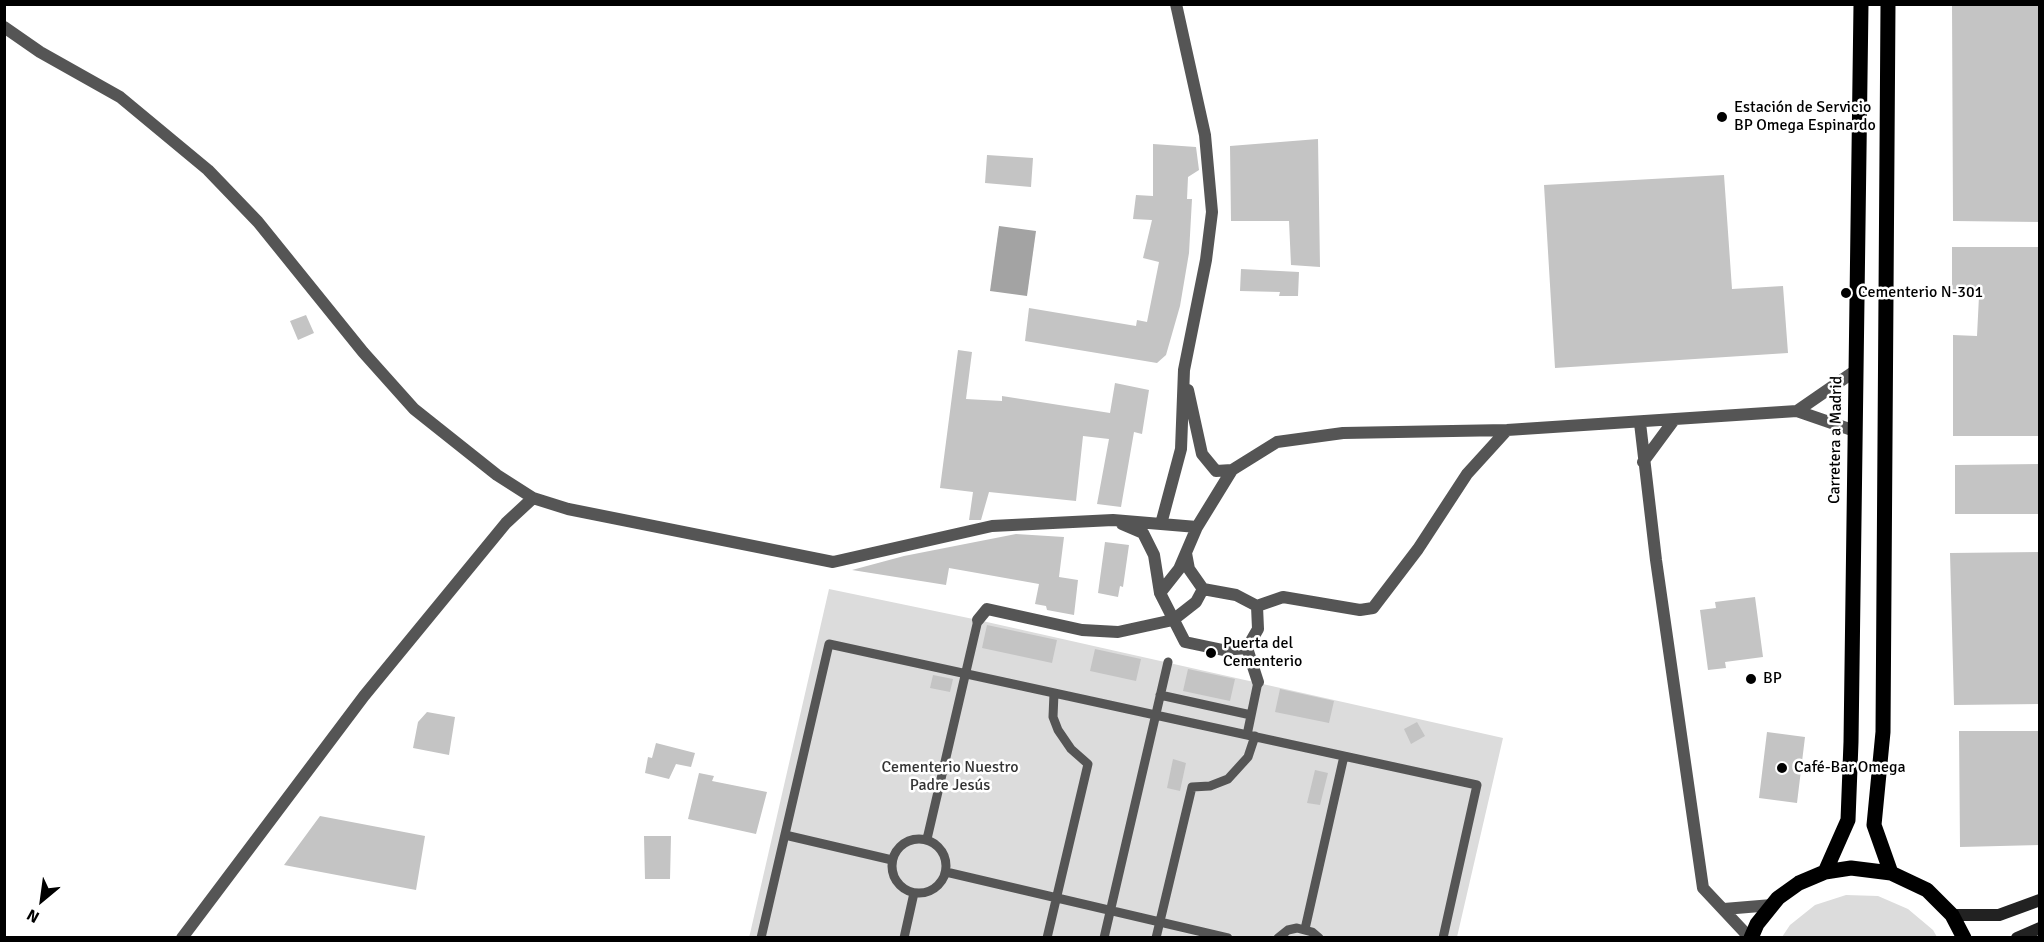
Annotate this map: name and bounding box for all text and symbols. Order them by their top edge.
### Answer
place label: Estación de Servicio BP Omega Espinardo [1734,98,1876,136]
marker: Estación de Servicio BP Omega Espinardo [1715,110,1729,124]
place label: Cementerio N-301 [1858,283,1983,303]
marker: Cementerio N-301 [1839,286,1853,300]
street label: Carretera a Madrid [1825,376,1847,504]
place label: Puerta del Cementerio [1223,634,1302,672]
marker: Puerta del Cementerio [1204,646,1218,660]
place label: BP [1763,669,1782,689]
marker: BP [1744,672,1758,686]
park label: Cementerio Nuestro Padre Jesús [882,758,1018,796]
place label: Café-Bar Omega [1794,758,1906,778]
marker: Café-Bar Omega [1775,761,1789,775]
north arrow [12,870,72,930]
text: N [24,904,43,927]

